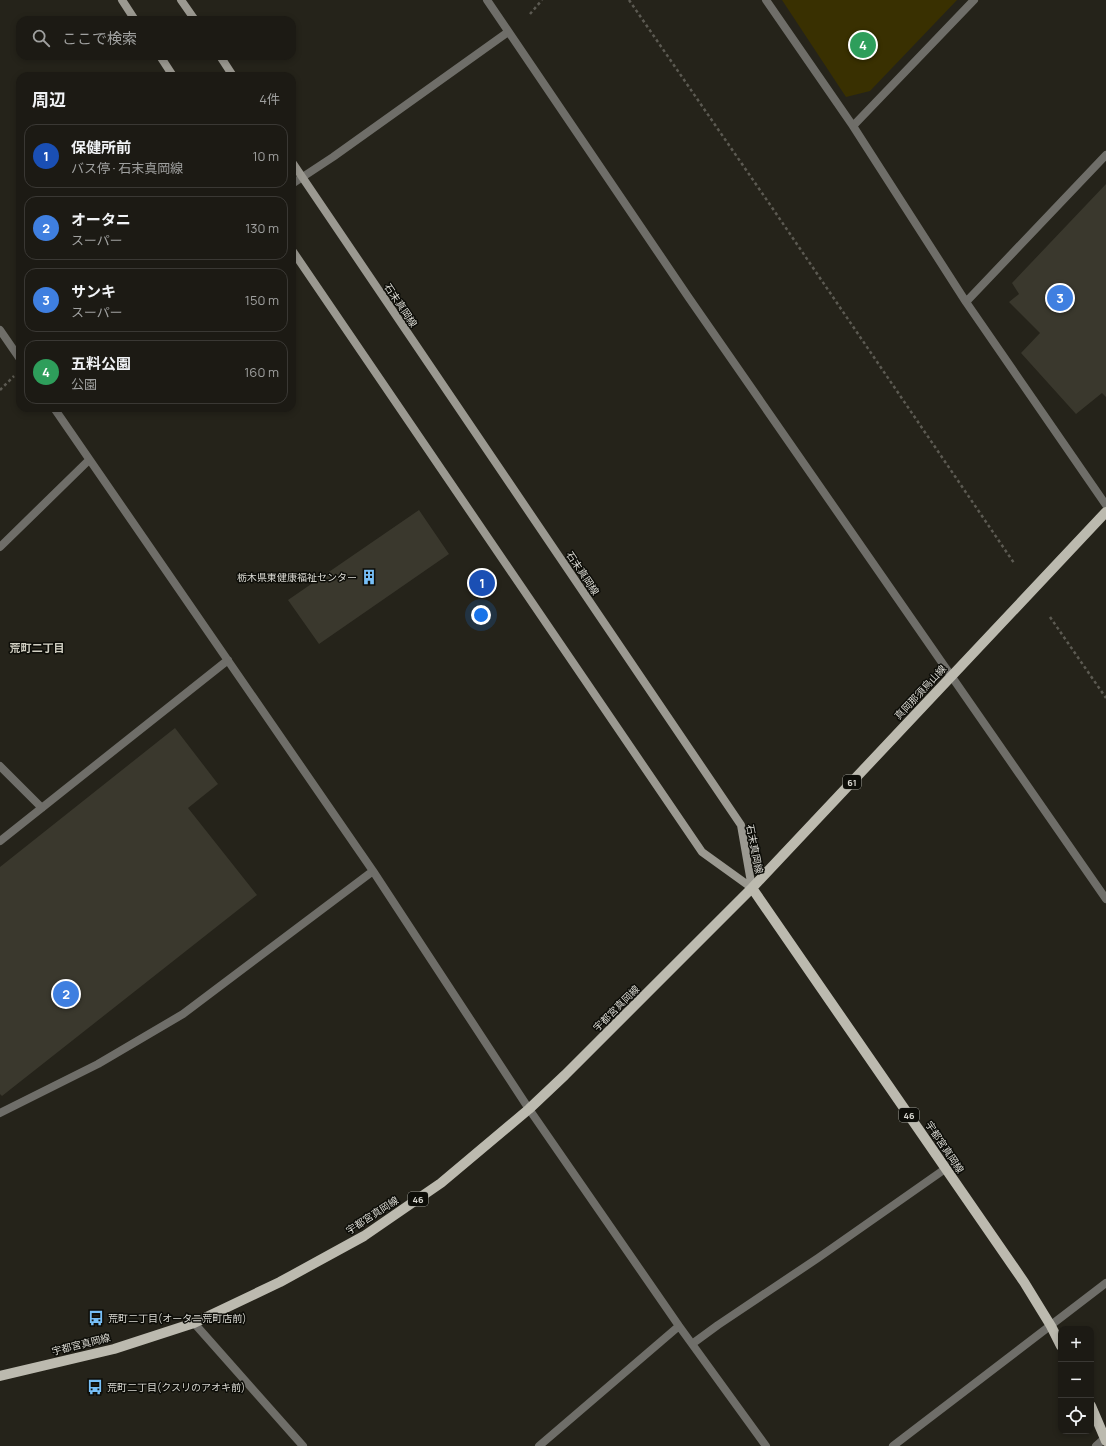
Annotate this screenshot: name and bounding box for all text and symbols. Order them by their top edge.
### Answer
search box [16,16,296,60]
icon: search [30,27,52,49]
text: ここで検索 [62,28,137,49]
pin: 4 [850,30,876,60]
text: 周辺 [32,88,66,111]
text: 4件 [259,90,280,108]
text: 保健所前 [71,137,131,158]
text: 1 [43,147,49,165]
text: 10 m [252,147,279,165]
text: バス停 · 石末真岡線 [71,159,183,177]
text: オータニ [71,209,131,230]
text: 2 [42,219,50,237]
text: 130 m [245,219,279,237]
text: スーパー [71,231,123,249]
street label: 石末真岡線 [381,280,421,330]
text: サンキ [71,281,116,302]
pin: 3 [1047,283,1073,313]
text: 3 [42,291,50,309]
text: 150 m [245,291,279,309]
text: スーパー [71,303,123,321]
text: 五料公園 [71,353,131,374]
text: 4 [42,363,50,381]
text: 160 m [244,363,279,381]
text: 公園 [71,375,97,393]
street label: 石末真岡線 [563,548,603,598]
building icon: 栃木県東健康福祉センター [360,568,378,586]
pin: 1 [469,568,495,598]
place label: 栃木県東健康福祉センター [237,570,357,584]
your location [471,605,491,625]
district label: 荒町二丁目 [10,640,65,655]
street label: 真岡那須烏山線 [891,662,949,722]
road number: 61 [843,775,861,789]
street label: 石末真岡線 [743,823,767,875]
pin: 2 [53,979,79,1009]
street label: 宇都宮真岡線 [590,982,642,1034]
road number: 46 [899,1108,919,1122]
street label: 宇都宮真岡線 [922,1118,968,1176]
road number: 46 [408,1192,428,1206]
street label: 宇都宮真岡線 [343,1193,401,1237]
bus stop icon: 荒町二丁目(オータニ荒町店前) [87,1309,105,1327]
place label: 荒町二丁目(オータニ荒町店前) [108,1311,247,1325]
map controls [1058,1326,1094,1434]
button: + [1058,1326,1094,1362]
street label: 宇都宮真岡線 [50,1330,112,1358]
button: − [1058,1362,1094,1398]
bus stop icon: 荒町二丁目(クスリのアオキ前) [86,1378,104,1396]
place label: 荒町二丁目(クスリのアオキ前) [107,1380,245,1394]
button: locate [1058,1398,1094,1434]

